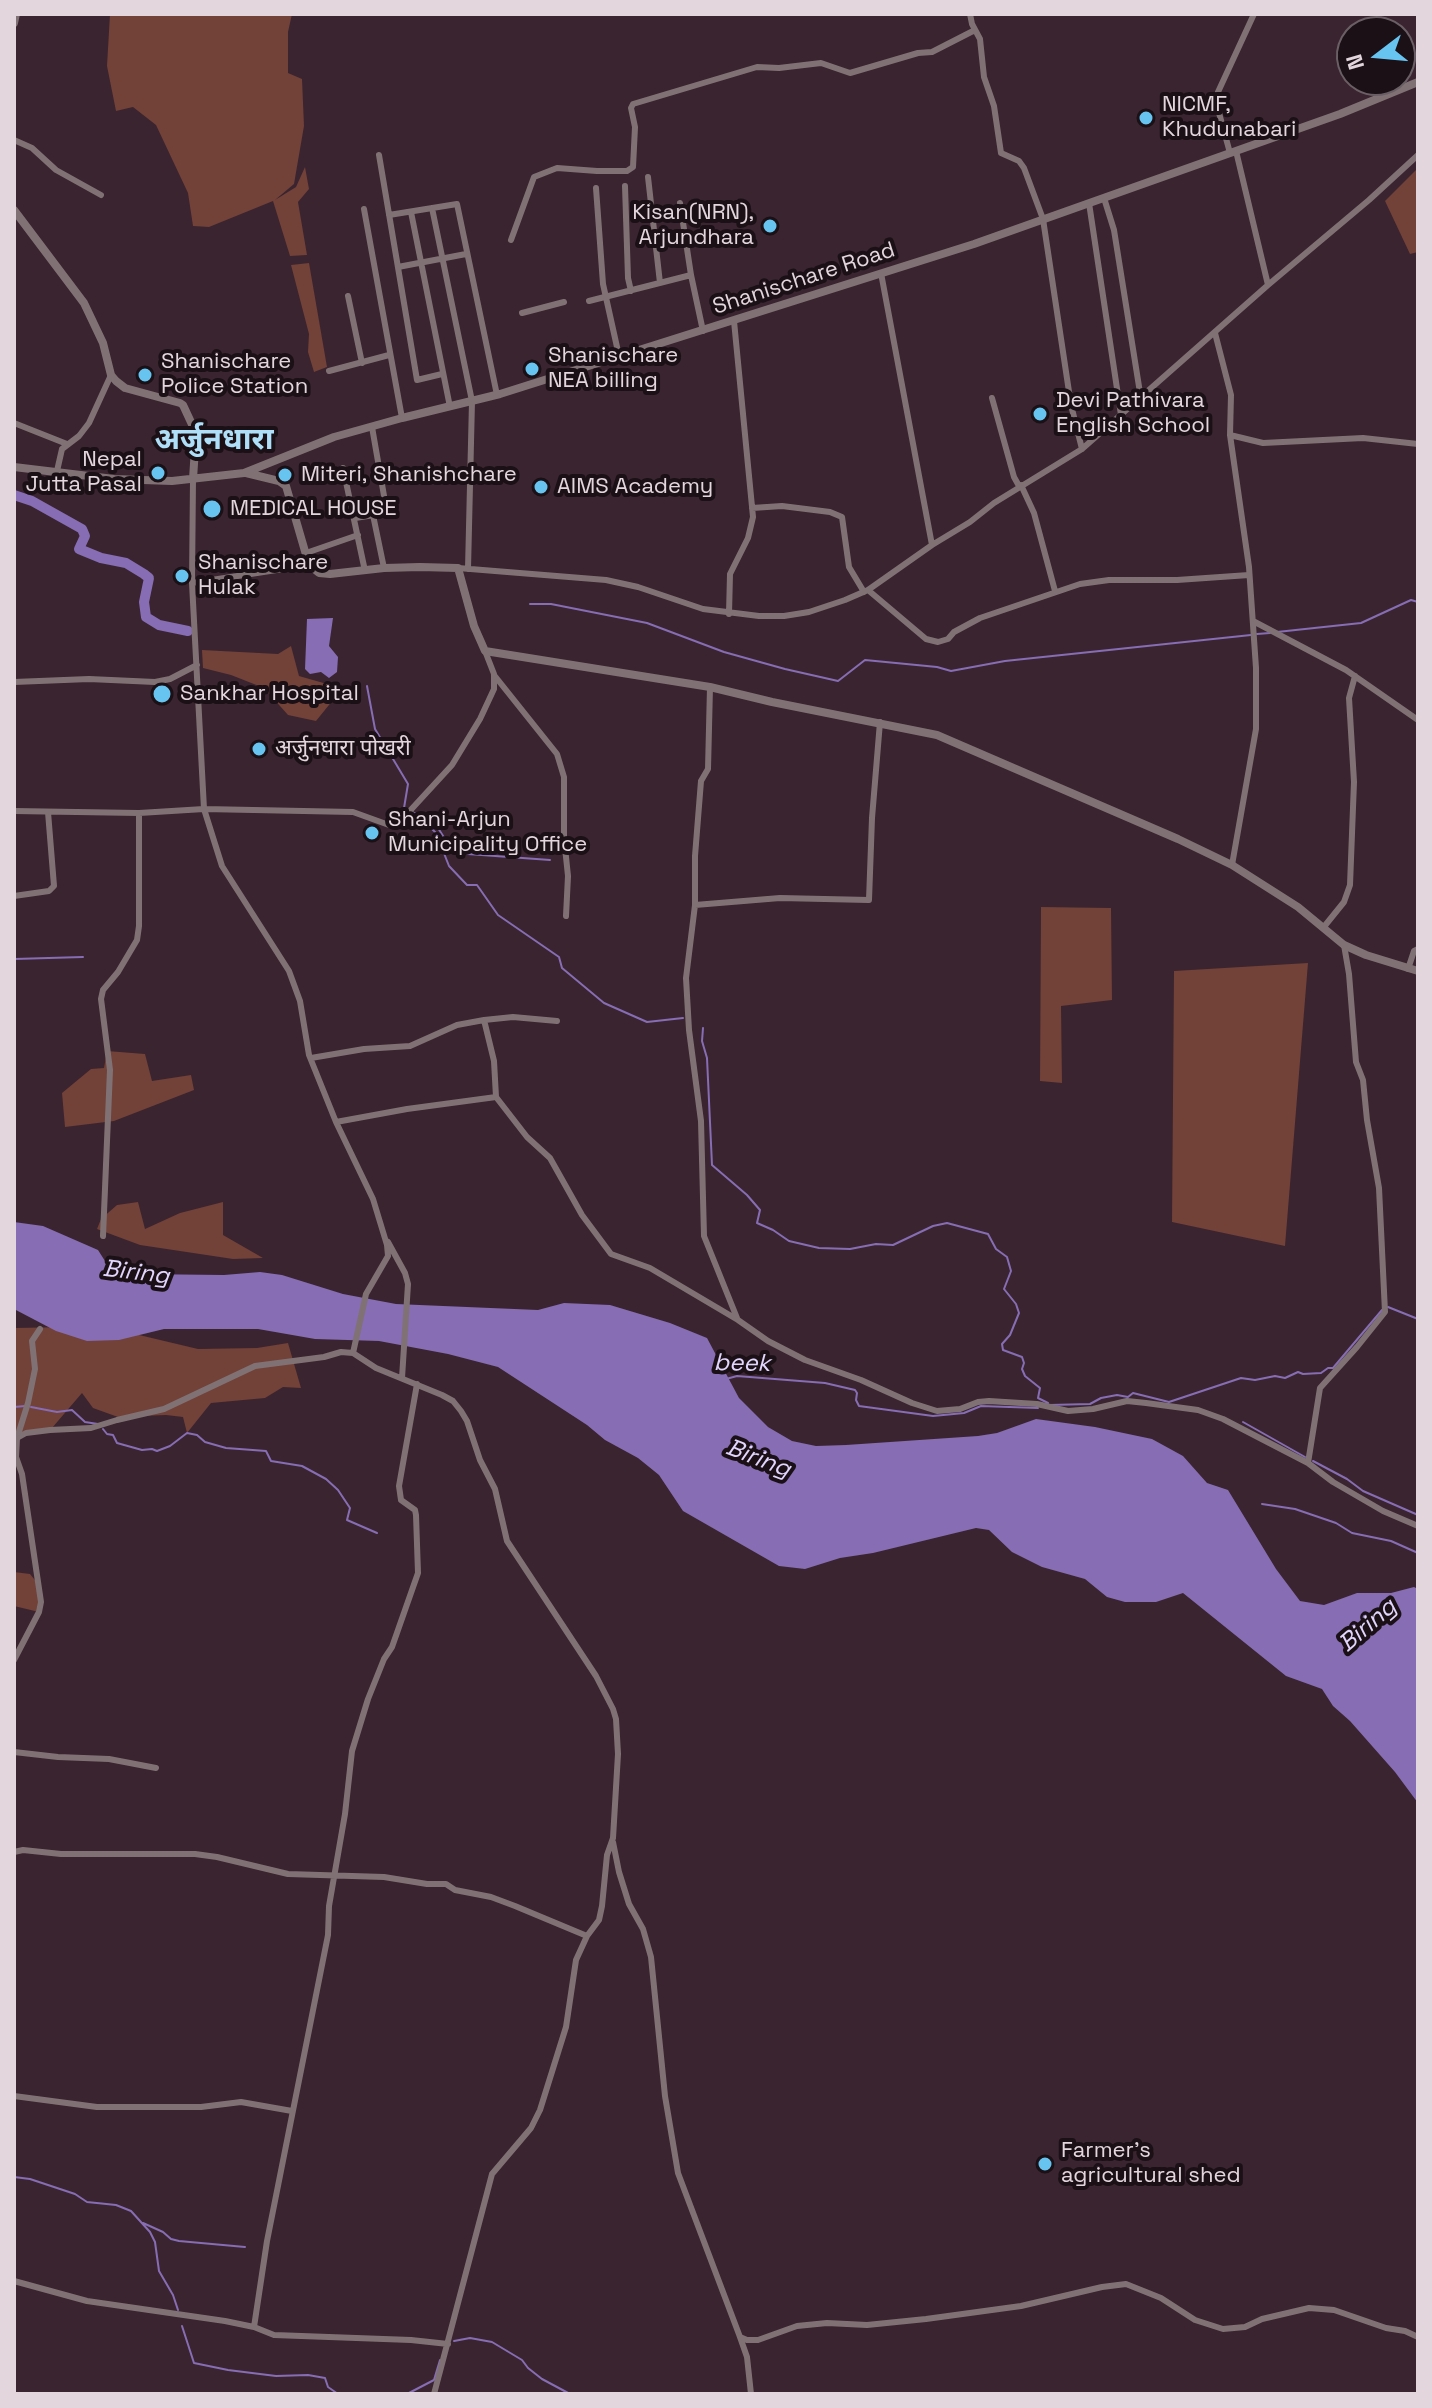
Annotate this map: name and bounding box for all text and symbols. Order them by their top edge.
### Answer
north arrow [1336,16,1416,96]
text: N [1339,51,1370,73]
place label: NICMF, Khudunabari [1162,92,1296,144]
marker: NICMF, Khudunabari [1137,109,1155,127]
place label: Kisan(NRN), Arjundhara [632,200,754,252]
marker: Kisan(NRN), Arjundhara [761,217,779,235]
street label: Shanischare Road [710,237,898,321]
place label: Shanischare NEA billing [548,343,678,394]
place label: Shanischare Police Station [161,349,308,400]
marker: Shanischare NEA billing [523,360,541,378]
marker: Shanischare Police Station [136,366,154,384]
place label: Devi Pathivara English School [1056,388,1210,440]
marker: Devi Pathivara English School [1031,405,1049,423]
district label: अर्जुनधारा [154,423,274,459]
place label: Nepal Jutta Pasal [25,447,142,498]
place label: Miteri, Shanishchare [301,462,517,488]
marker: Nepal Jutta Pasal [149,464,167,482]
marker: Miteri, Shanishchare [276,466,294,484]
place label: AIMS Academy [557,474,713,500]
marker: AIMS Academy [532,478,550,496]
place label: MEDICAL HOUSE [230,496,397,522]
marker: MEDICAL HOUSE [201,498,223,520]
place label: Shanischare Hulak [198,550,328,602]
marker: Shanischare Hulak [173,567,191,585]
place label: Sankhar Hospital [180,681,359,707]
marker: Sankhar Hospital [151,683,173,705]
place label: अर्जुनधारा पोखरी [275,736,411,762]
marker: अर्जुनधारा पोखरी [250,740,268,758]
place label: Shani-Arjun Municipality Office [388,807,587,858]
marker: Shani-Arjun Municipality Office [363,824,381,842]
water label: Biring [101,1255,171,1291]
water label: beek [713,1349,771,1379]
water label: Biring [722,1434,794,1484]
water label: Biring [1333,1593,1403,1659]
place label: Farmer's agricultural shed [1061,2138,1241,2190]
marker: Farmer's agricultural shed [1036,2155,1054,2173]

